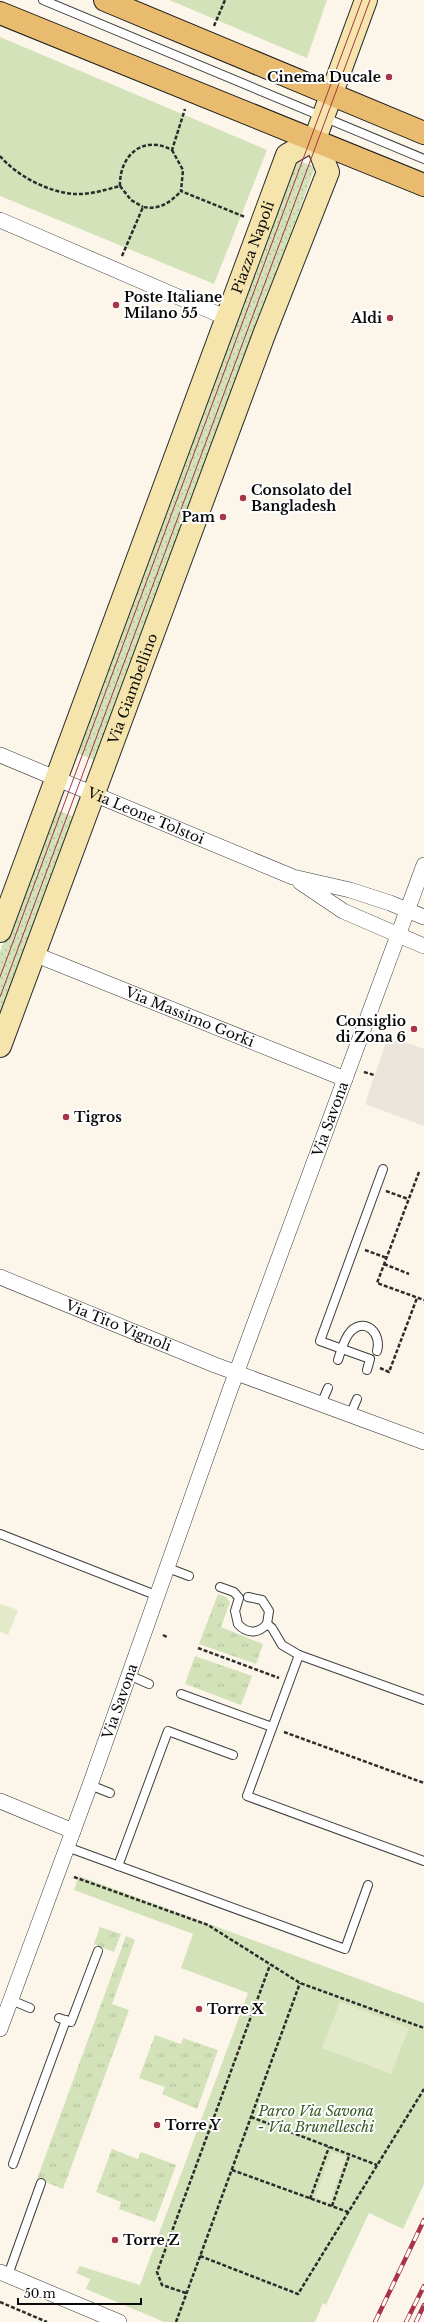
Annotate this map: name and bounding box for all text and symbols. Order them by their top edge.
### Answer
place label: Cinema Ducale [267,68,381,86]
marker: Cinema Ducale [384,72,394,82]
street label: Piazza Napoli [228,198,278,296]
place label: Poste Italiane Milano 55 [124,288,222,322]
marker: Poste Italiane Milano 55 [111,300,121,310]
place label: Aldi [350,309,382,327]
marker: Aldi [385,313,395,323]
place label: Consolato del Bangladesh [251,481,352,515]
marker: Consolato del Bangladesh [238,493,248,503]
place label: Pam [182,508,216,526]
marker: Pam [218,512,228,522]
street label: Via Giambellino [103,631,161,748]
street label: Via Leone Tolstoi [84,783,207,848]
street label: Via Massimo Gorki [122,982,257,1051]
place label: Consiglio di Zona 6 [336,1012,406,1046]
marker: Consiglio di Zona 6 [409,1024,419,1034]
street label: Via Savona [308,1079,352,1160]
place label: Tigros [74,1108,122,1126]
marker: Tigros [61,1112,71,1122]
street label: Via Tito Vignoli [62,1295,174,1355]
street label: Via Savona [98,1661,141,1742]
place label: Torre X [207,2000,265,2018]
marker: Torre X [194,2004,204,2014]
park label: Parco Via Savona - Via Brunelleschi [257,2102,374,2136]
place label: Torre Y [165,2116,221,2134]
marker: Torre Y [152,2120,162,2130]
place label: Torre Z [123,2231,180,2249]
marker: Torre Z [110,2235,120,2245]
scale bar [18,2280,141,2306]
text: 50 m [24,2286,56,2301]

